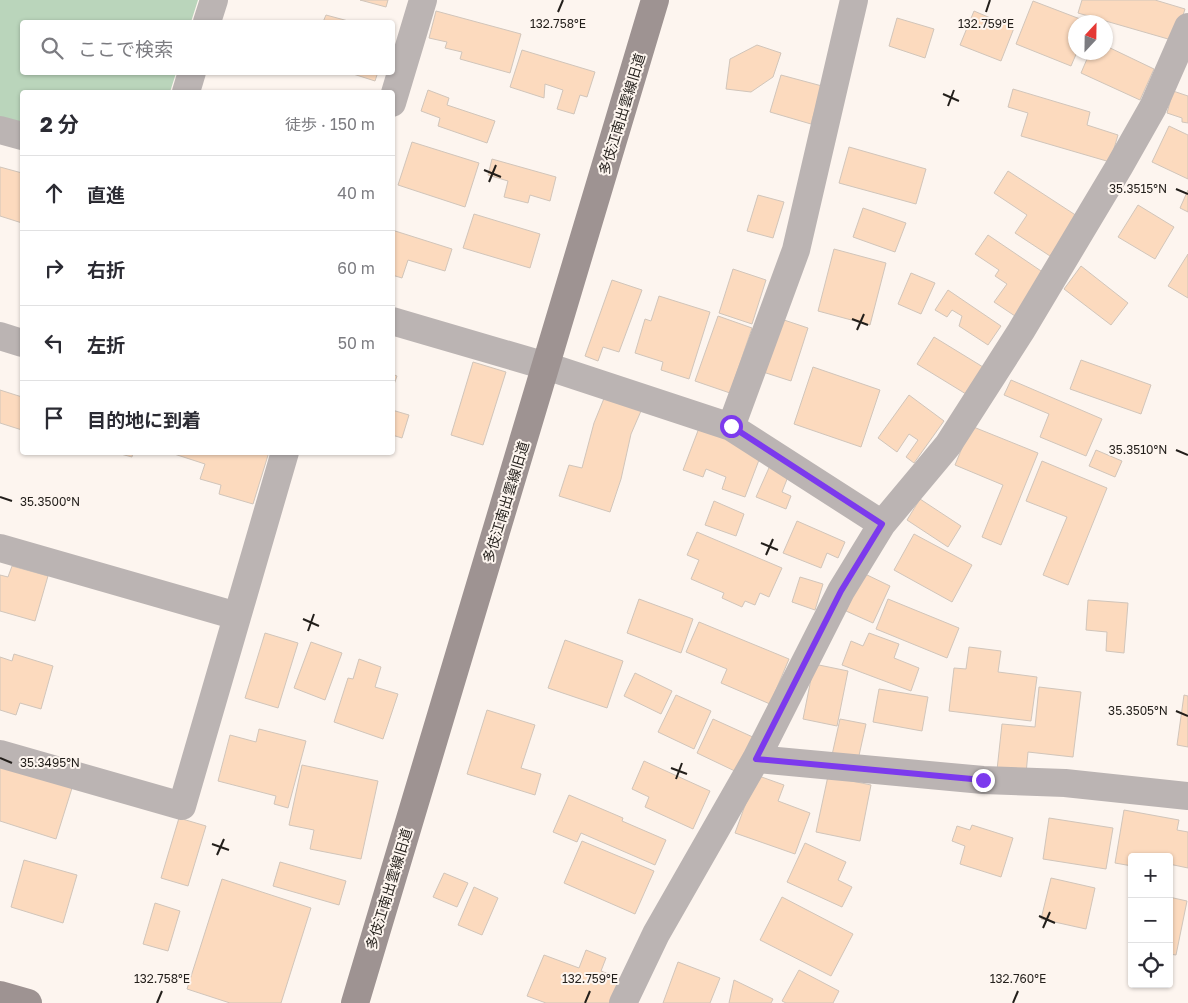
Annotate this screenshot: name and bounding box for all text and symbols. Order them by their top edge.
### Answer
north arrow [1068,15,1113,60]
text: 132.758°E [530,16,586,31]
text: 132.759°E [958,16,1014,31]
search box [20,20,395,75]
icon: search [38,34,66,62]
text: ここで検索 [78,37,173,60]
street label: 多伎江南出雲線旧道 [595,51,648,177]
text: 2 分 [40,111,79,137]
text: 徒歩 · 150 m [285,114,375,134]
icon: ahead [40,179,68,207]
text: 35.3515°N [1109,181,1167,196]
text: 直進 [87,183,125,206]
text: 40 m [337,183,375,203]
icon: right [40,254,68,282]
text: 右折 [87,258,125,281]
text: 60 m [337,258,375,278]
icon: left [40,329,68,357]
text: 左折 [87,333,125,356]
text: 50 m [338,333,375,353]
icon: arrive [40,404,68,432]
text: 目的地に到着 [87,408,201,431]
route start [720,415,743,438]
street label: 多伎江南出雲線旧道 [479,439,532,565]
text: 35.3510°N [1109,442,1167,457]
text: 35.3500°N [20,494,80,509]
text: 35.3505°N [1108,703,1168,718]
text: 35.3495°N [20,755,80,770]
route end [972,769,995,792]
street label: 多伎江南出雲線旧道 [362,826,415,952]
map controls [1128,853,1173,988]
button: + [1128,853,1173,898]
button: − [1128,898,1173,943]
button: locate [1128,943,1173,988]
text: 132.758°E [134,971,190,986]
text: 132.759°E [562,971,618,986]
text: 132.760°E [990,971,1046,986]

